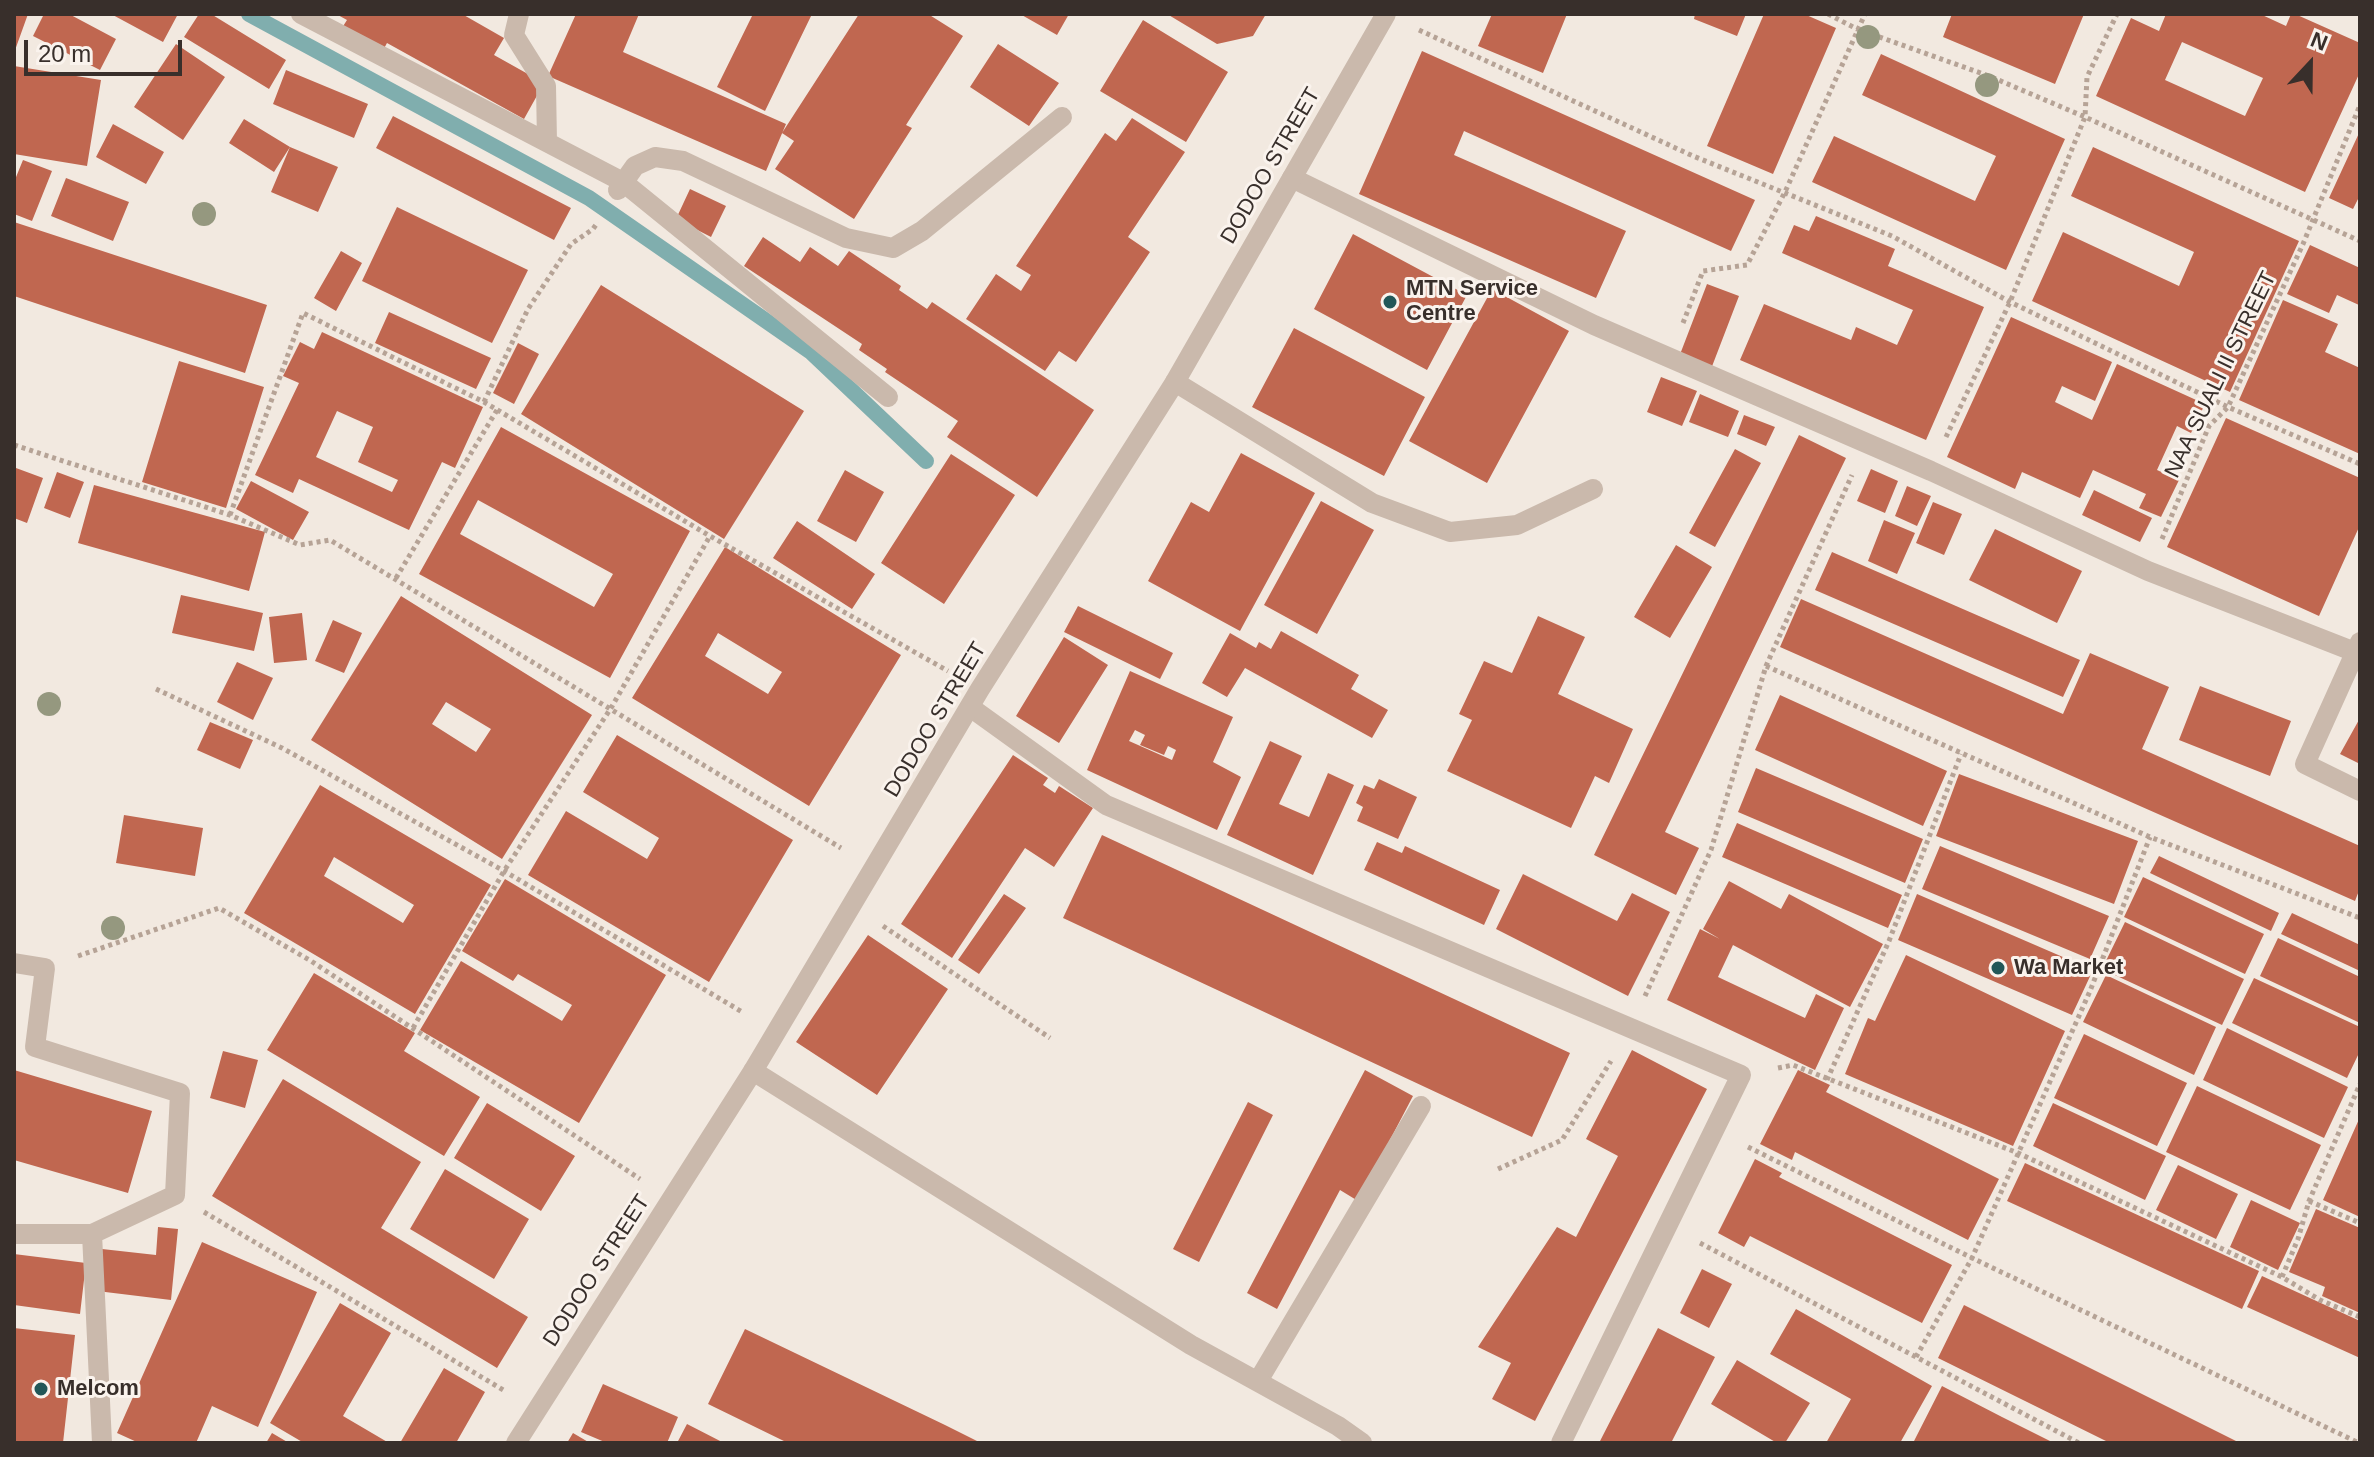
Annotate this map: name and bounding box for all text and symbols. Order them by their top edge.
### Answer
scale bar [28,24,186,74]
north arrow [2270,24,2350,104]
text: N [2307,27,2331,56]
text: 20 m [38,40,91,67]
street label: DODOO STREET [1216,83,1326,249]
street label: NAA SUALI II STREET [2160,268,2282,482]
place label: MTN Service Centre [1406,276,1538,328]
marker: MTN Service Centre [1381,293,1399,311]
street label: DODOO STREET [879,638,993,802]
place label: Wa Market [2014,955,2123,981]
marker: Wa Market [1989,959,2007,977]
street label: DODOO STREET [538,1190,656,1352]
place label: Melcom [57,1376,139,1402]
marker: Melcom [32,1380,50,1398]

